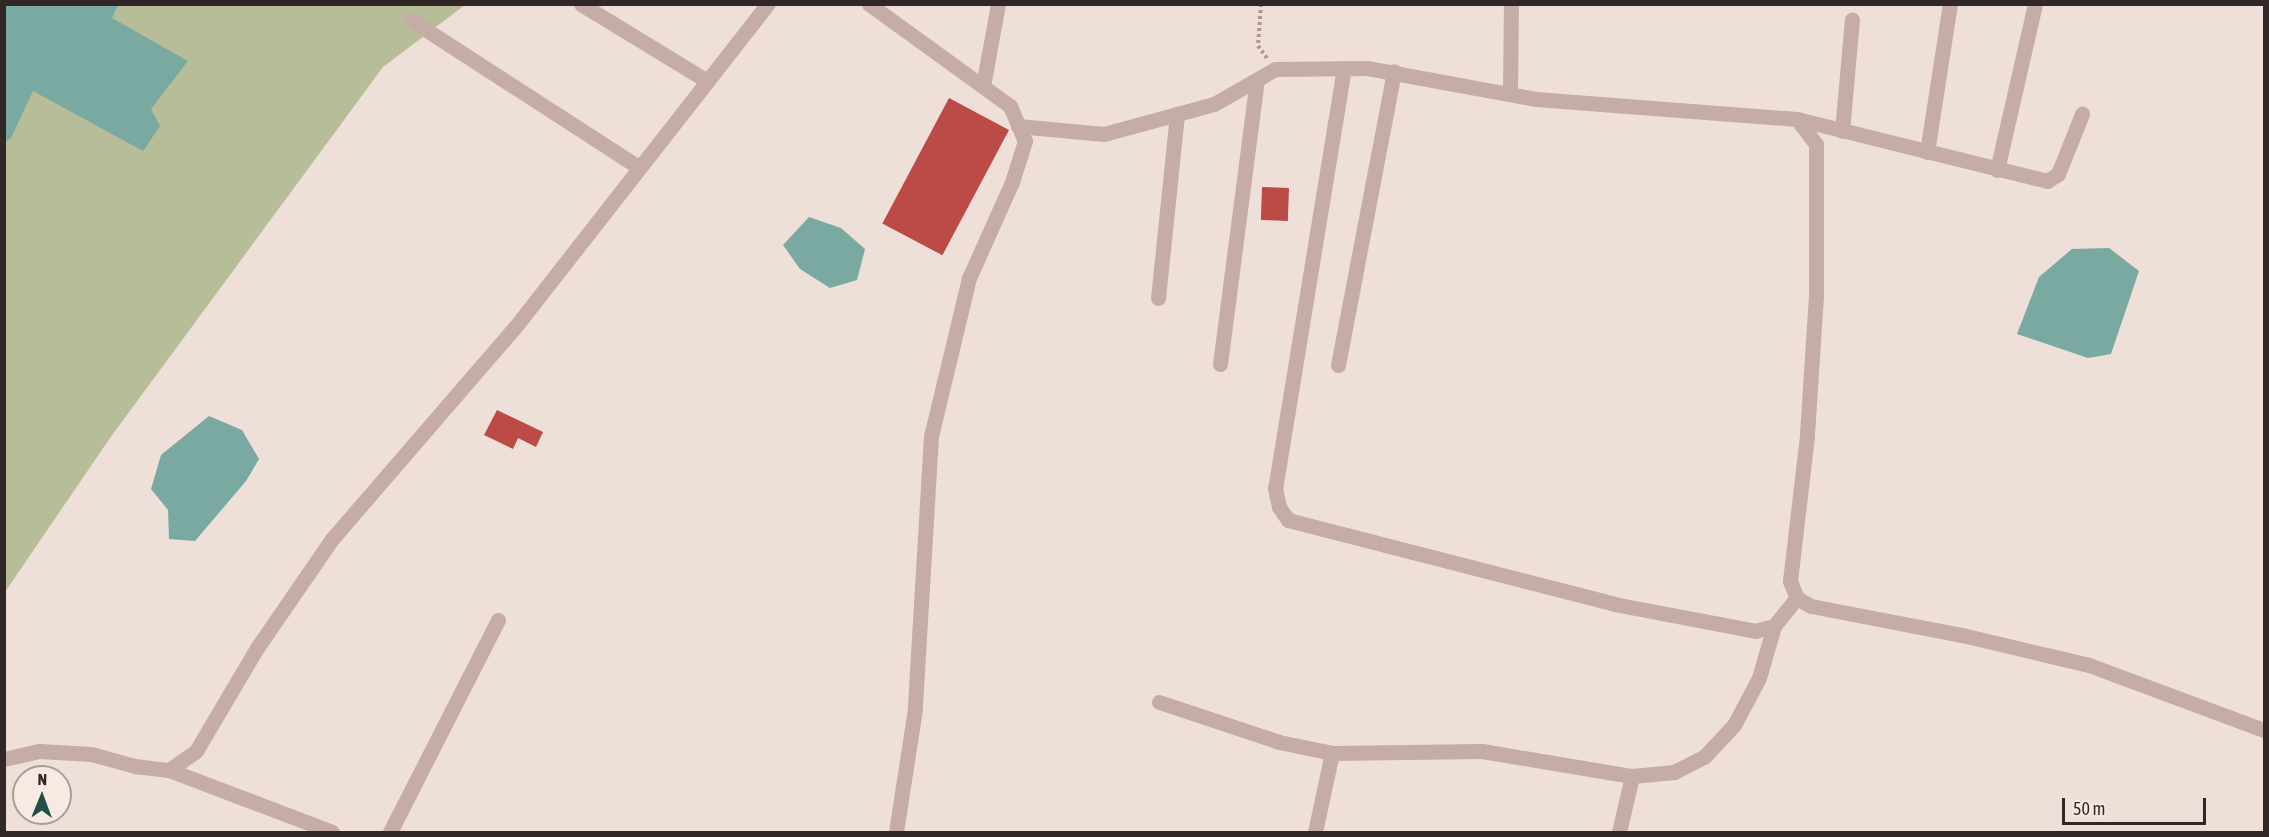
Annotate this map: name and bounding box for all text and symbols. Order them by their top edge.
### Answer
north arrow [12,765,72,825]
text: N [37,770,47,788]
scale bar [2065,786,2209,824]
text: 50 m [2073,798,2105,819]

